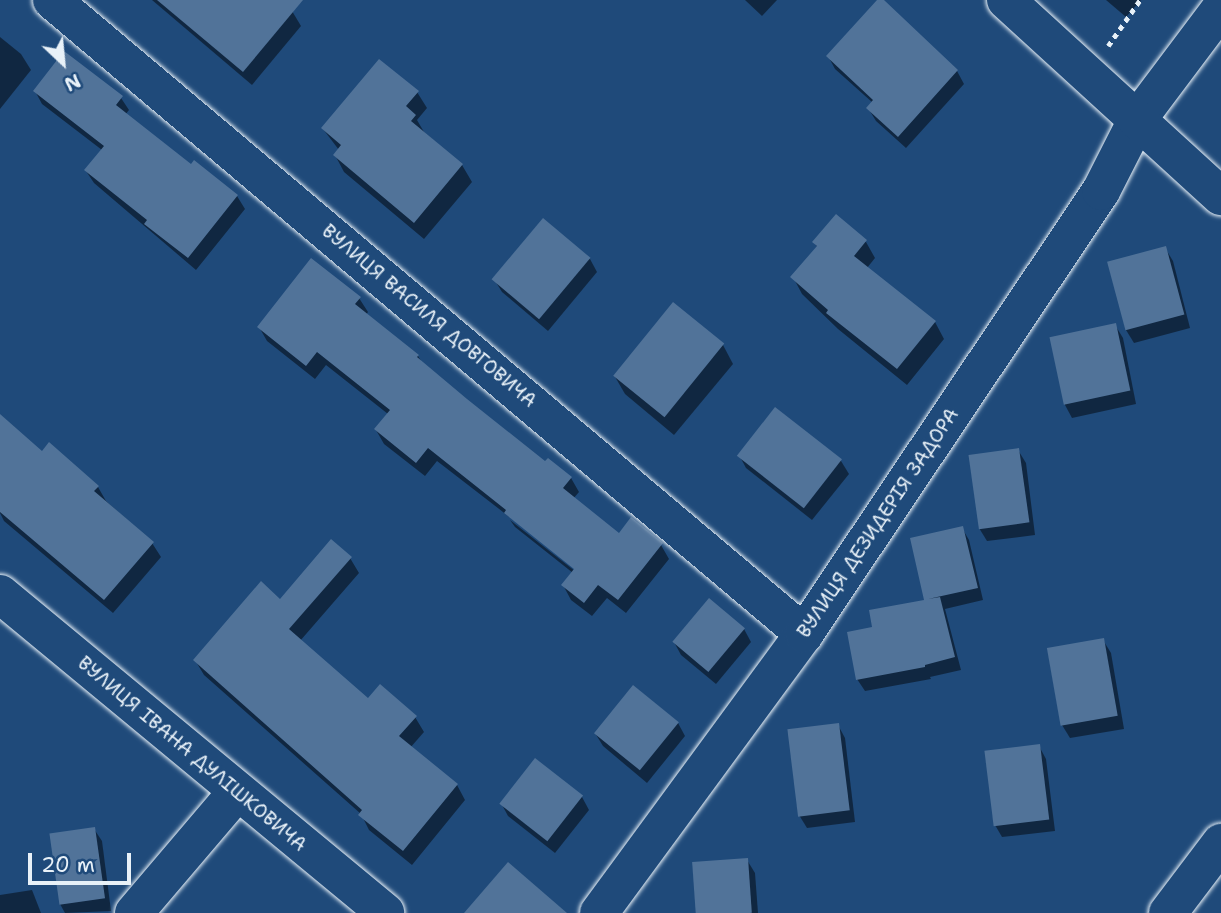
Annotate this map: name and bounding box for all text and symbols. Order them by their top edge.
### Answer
north arrow [28,28,98,98]
text: N [60,68,85,97]
street label: ВУЛИЦЯ ВАСИЛЯ ДОВГОВИЧА [317,220,541,412]
street label: ВУЛИЦЯ ДЕЗИДЕРІЯ ЗАДОРА [792,404,964,642]
street label: ВУЛИЦЯ ІВАНА ДУЛІШКОВИЧА [73,652,311,856]
scale bar [32,839,135,883]
text: 20 m [41,851,95,879]

